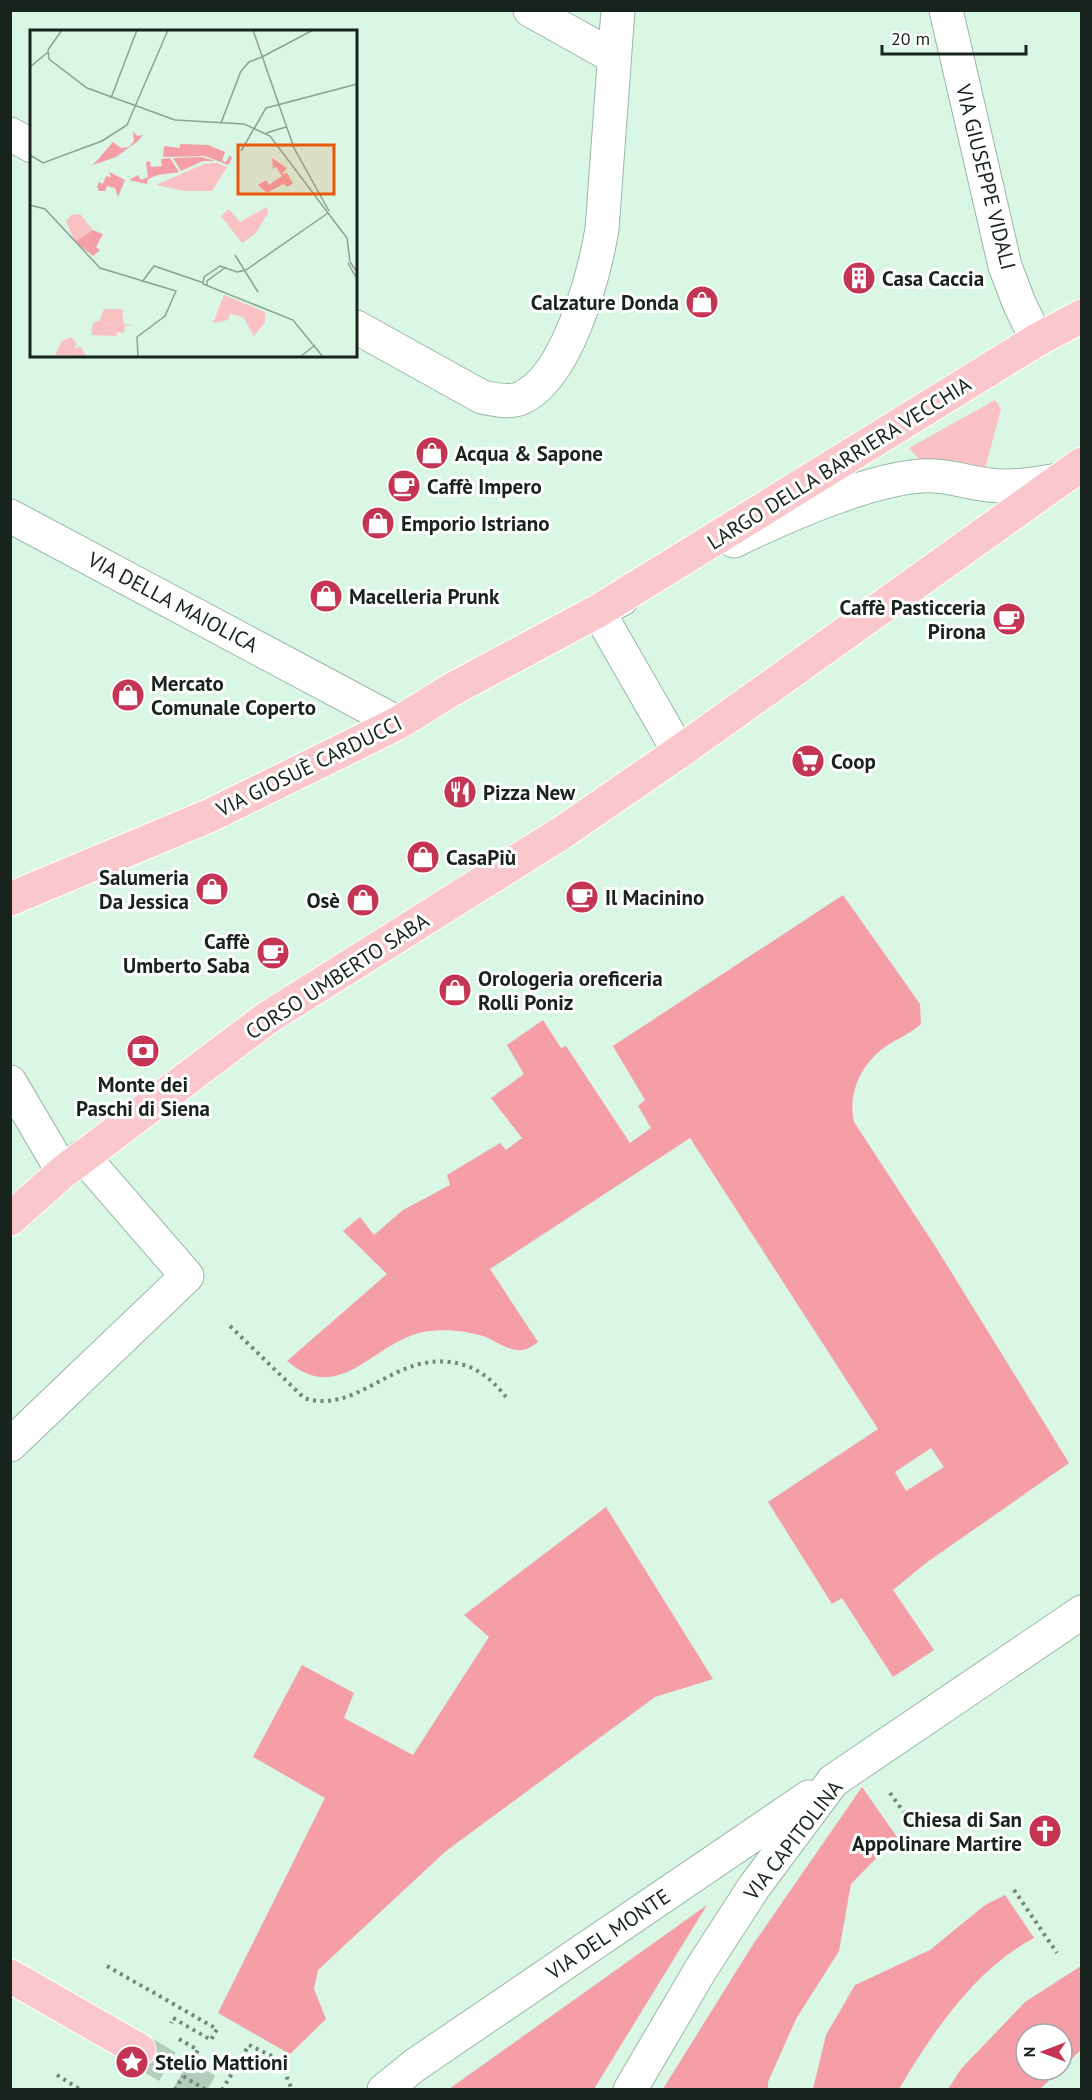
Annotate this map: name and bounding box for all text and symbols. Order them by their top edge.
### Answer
scale bar [882,18,1026,56]
text: 20 m [891,27,930,50]
inset map [30,30,357,357]
street label: VIA GIUSEPPE VIDALI [950,80,1022,273]
building icon: Casa Caccia [841,260,877,296]
place label: Casa Caccia [882,265,984,292]
shop icon: Calzature Donda [684,284,720,320]
place label: Calzature Donda [531,289,679,316]
street label: LARGO DELLA BARRIERA VECCHIA [702,370,976,556]
shop icon: Acqua & Sapone [414,435,450,471]
place label: Acqua & Sapone [455,440,603,467]
cafe icon: Caffè Impero [386,468,422,504]
place label: Caffè Impero [427,473,542,500]
shop icon: Emporio Istriano [360,505,396,541]
place label: Emporio Istriano [401,510,549,537]
street label: VIA DELLA MAIOLICA [82,545,263,659]
shop icon: Macelleria Prunk [308,578,344,614]
place label: Macelleria Prunk [349,583,500,610]
place label: Caffè Pasticceria Pirona [839,594,986,645]
cafe icon: Caffè Pasticceria Pirona [991,601,1027,637]
place label: Mercato Comunale Coperto [151,670,316,721]
shop icon: Mercato Comunale Coperto [110,677,146,713]
street label: VIA GIOSUÈ CARDUCCI [211,709,406,823]
supermarket icon: Coop [790,743,826,779]
place label: Coop [831,748,876,775]
restaurant icon: Pizza New [442,774,478,810]
place label: Pizza New [483,779,576,806]
shop icon: CasaPiù [405,839,441,875]
place label: CasaPiù [446,844,516,871]
place label: Salumeria Da Jessica [99,864,189,915]
shop icon: Salumeria Da Jessica [194,871,230,907]
cafe icon: Il Macinino [564,879,600,915]
shop icon: Osè [345,882,381,918]
place label: Il Macinino [605,884,704,911]
place label: Osè [306,887,340,914]
street label: CORSO UMBERTO SABA [240,906,434,1045]
place label: Caffè Umberto Saba [123,928,250,979]
cafe icon: Caffè Umberto Saba [255,935,291,971]
place label: Orologeria oreficeria Rolli Poniz [478,965,663,1016]
shop icon: Orologeria oreficeria Rolli Poniz [437,972,473,1008]
bank icon: Monte dei Paschi di Siena [125,1033,161,1069]
place label: Monte dei Paschi di Siena [76,1071,210,1122]
street label: VIA CAPITOLINA [737,1774,849,1906]
place label: Chiesa di San Appolinare Martire [852,1806,1022,1857]
church icon: Chiesa di San Appolinare Martire [1027,1813,1063,1849]
street label: VIA DEL MONTE [540,1883,675,1986]
north arrow [1014,2022,1074,2082]
place icon: Stelio Mattioni [114,2044,150,2080]
text: N [1019,2047,1039,2057]
place label: Stelio Mattioni [155,2049,288,2076]

